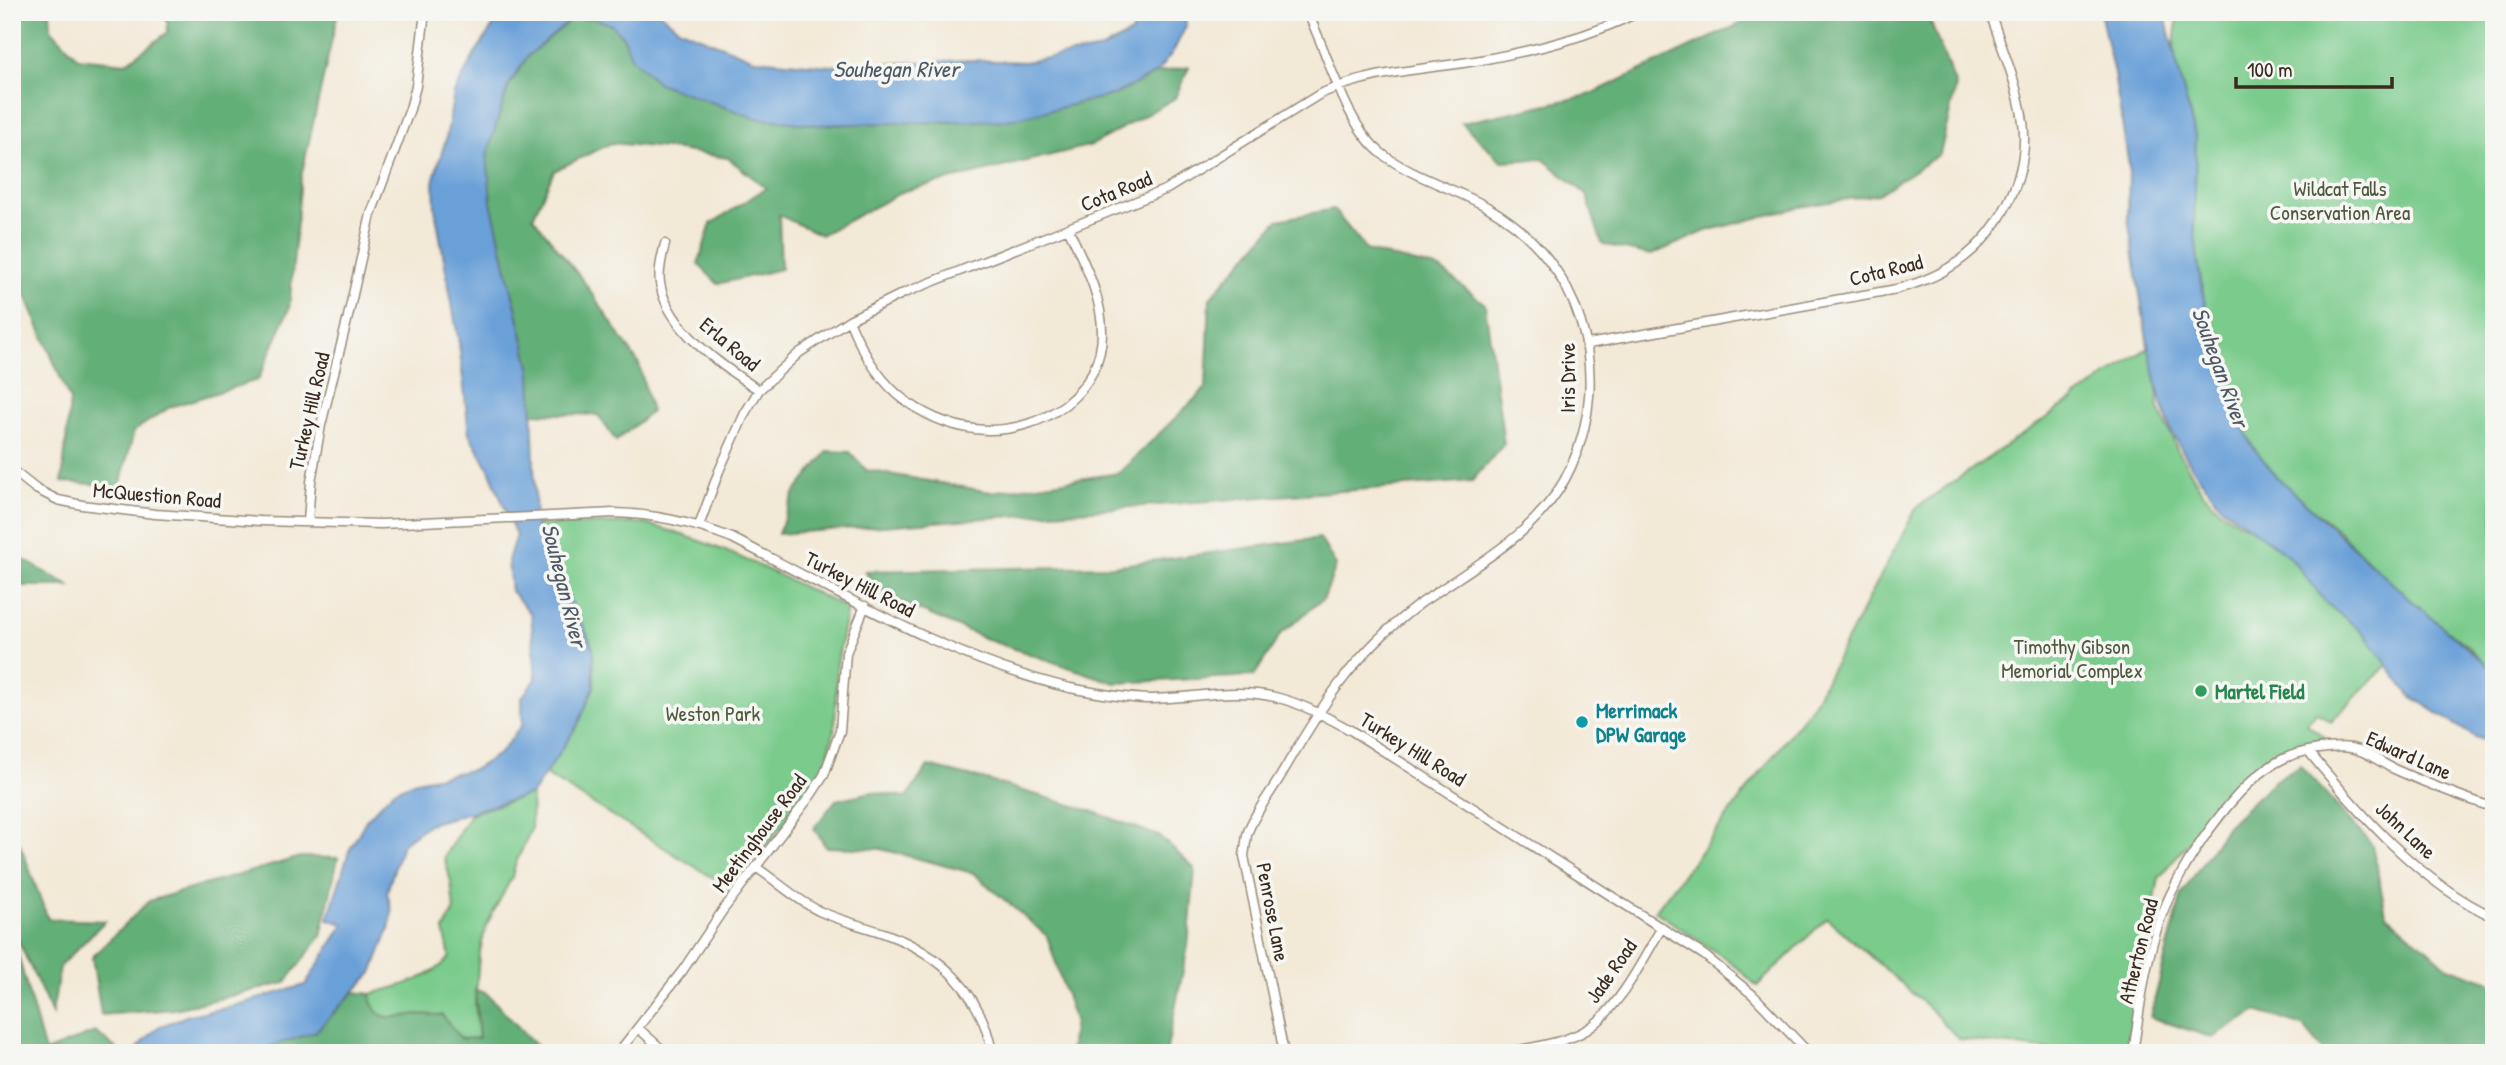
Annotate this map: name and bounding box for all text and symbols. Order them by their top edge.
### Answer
scale bar [2236,46,2392,90]
water label: Souhegan River [833,53,962,85]
text: 100 m [2247,55,2293,84]
street label: Cota Road [1076,164,1156,218]
park label: Wildcat Falls Conservation Area [2270,174,2410,227]
street label: Cota Road [1846,247,1926,293]
water label: Souhegan River [2184,303,2258,435]
street label: Erla Road [694,310,766,378]
street label: Iris Drive [1553,343,1582,413]
street label: Turkey Hill Road [281,349,337,473]
street label: McQuestion Road [92,475,222,515]
water label: Souhegan River [534,520,596,653]
street label: Turkey Hill Road [800,544,920,624]
park label: Timothy Gibson Memorial Complex [2001,632,2143,685]
place label: Martel Field [2215,677,2305,706]
marker: Martel Field [2193,683,2209,699]
place label: Merrimack DPW Garage [1596,696,1687,750]
park label: Weston Park [666,699,761,728]
street label: Turkey Hill Road [1354,705,1472,793]
marker: Merrimack DPW Garage [1574,714,1590,730]
street label: Edward Lane [2362,723,2456,787]
street label: Meetinghouse Road [705,768,813,898]
street label: John Lane [2369,794,2443,866]
street label: Penrose Lane [1249,860,1297,964]
street label: Atherton Road [2111,895,2165,1007]
street label: Jade Road [1579,933,1643,1009]

